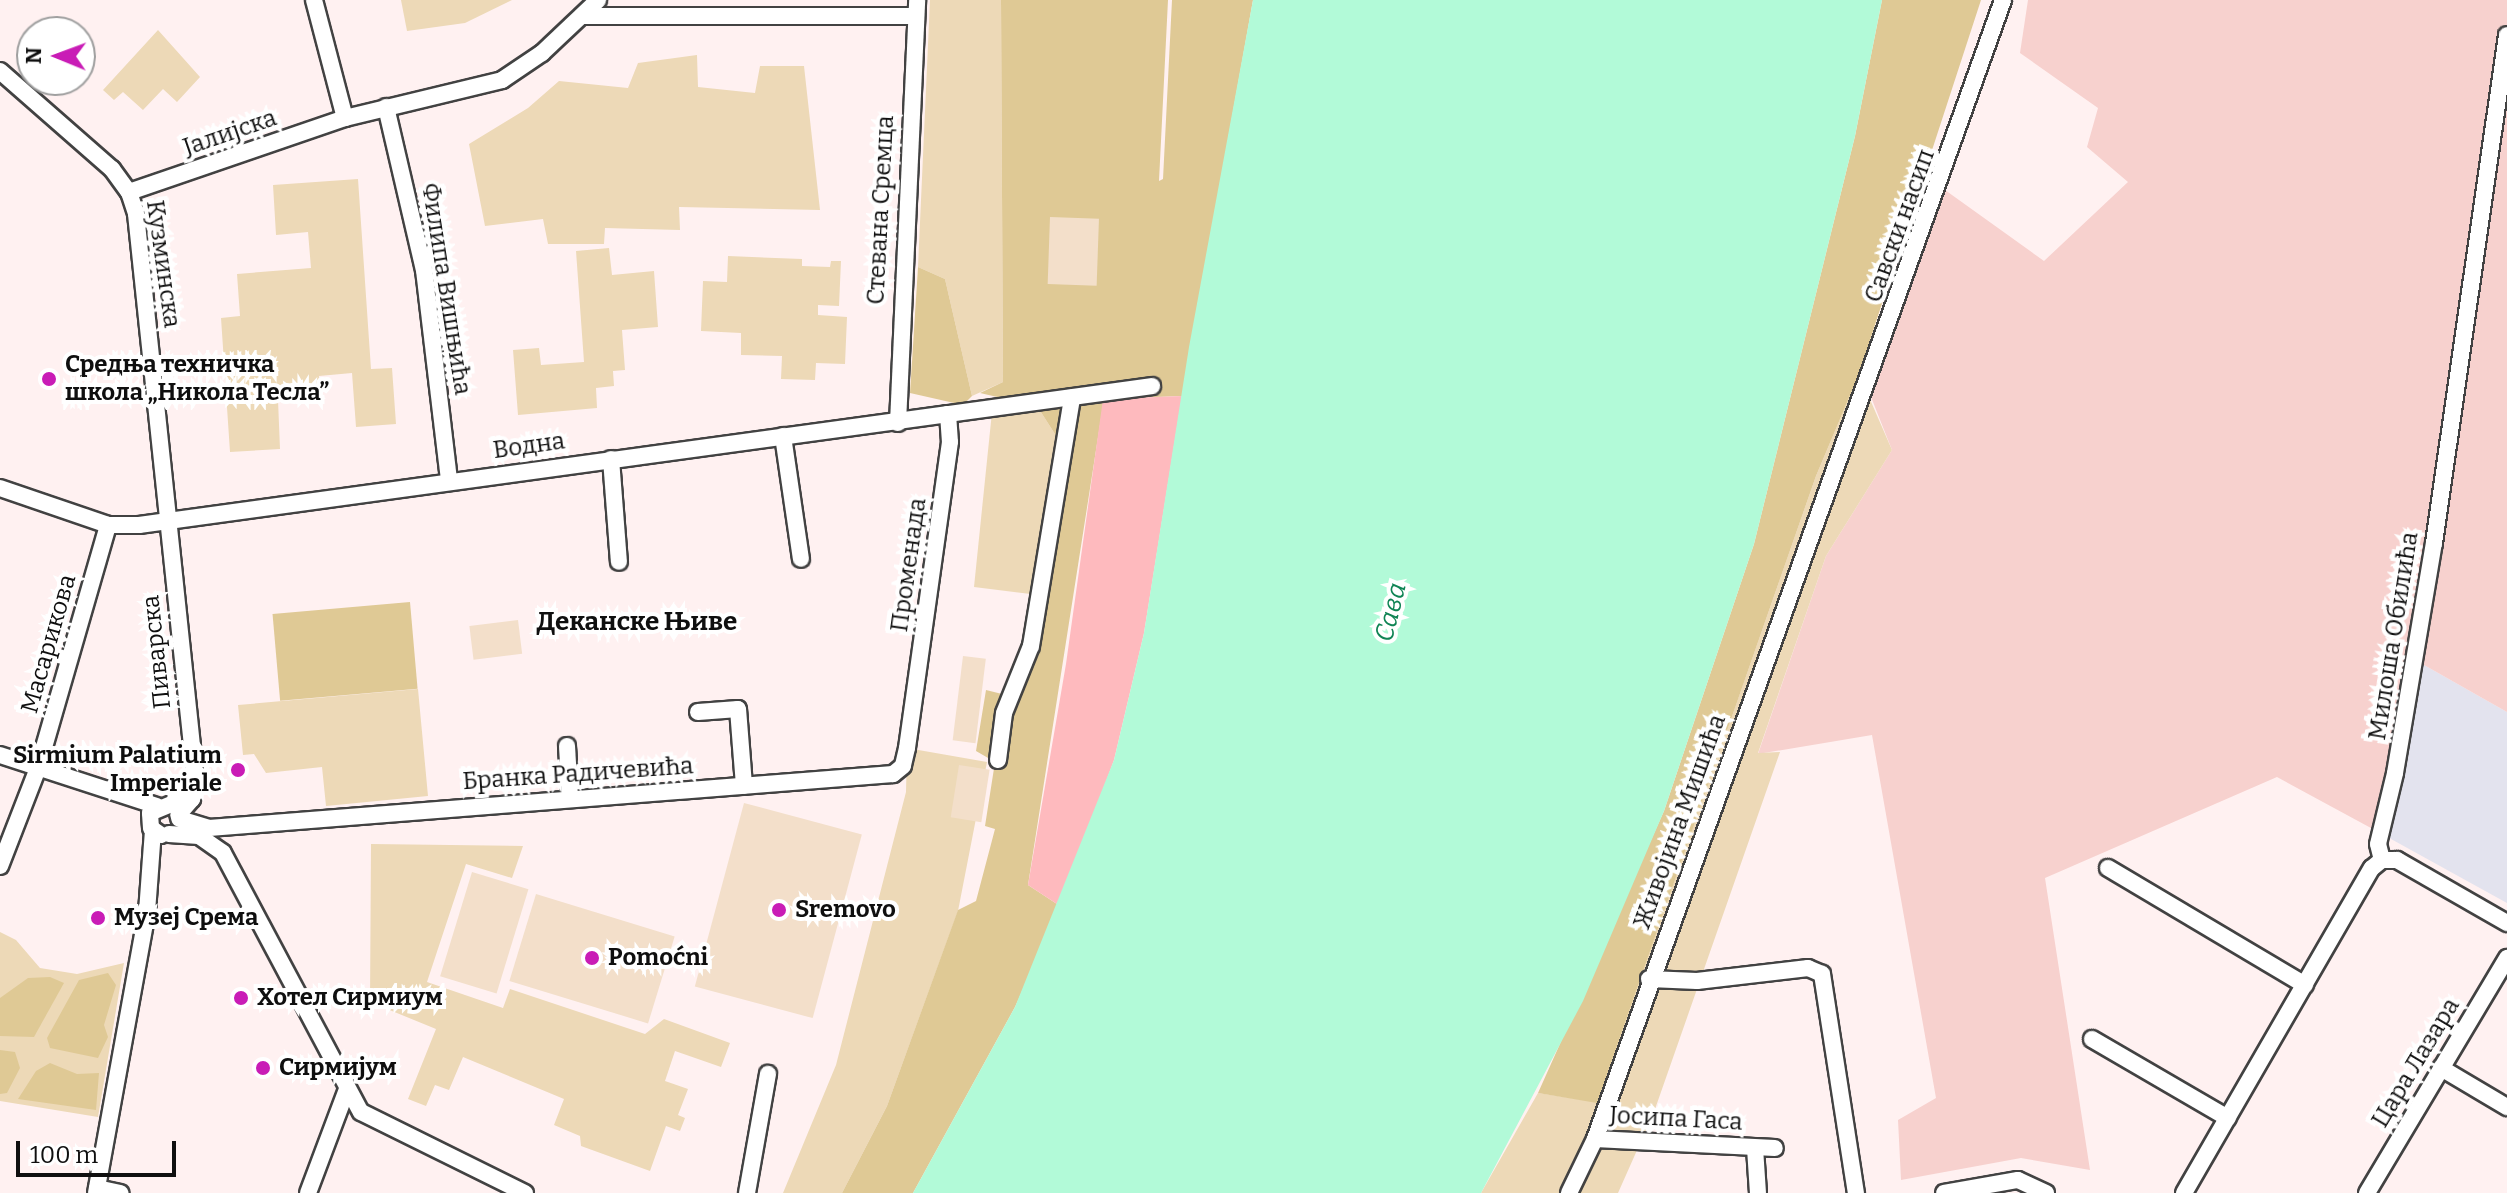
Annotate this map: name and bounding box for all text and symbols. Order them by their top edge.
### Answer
north arrow [16,16,96,96]
text: N [20,47,47,64]
street label: Јалијска [180,104,280,162]
street label: Стевана Сремца [862,115,900,305]
street label: Савски насип [1859,146,1941,306]
street label: Филипа Вишњића [415,181,477,397]
street label: Кузминска [140,198,186,330]
place label: Средња техничка школа „Никола Тесла” [65,351,329,407]
marker: Средња техничка школа „Никола Тесла” [40,370,58,388]
street label: Водна [491,427,567,465]
street label: Променада [885,496,933,634]
street label: Милоша Обилића [2363,530,2425,742]
street label: Масарикова [15,571,83,717]
water label: Сава [1369,579,1413,645]
street label: Пиварска [137,594,177,710]
district label: Деканске Њиве [537,606,737,638]
street label: Живојина Мишића [1628,711,1732,933]
place label: Sirmium Palatium Imperiale [13,742,222,798]
street label: Бранка Радичевића [462,752,694,796]
marker: Sirmium Palatium Imperiale [229,761,247,779]
place label: Sremovo [795,896,896,924]
marker: Sremovo [770,901,788,919]
place label: Музеј Срема [114,904,258,932]
marker: Музеј Срема [89,909,107,927]
place label: Pomoćni [608,944,708,972]
marker: Pomoćni [583,949,601,967]
place label: Хотел Сирмиум [257,984,443,1012]
marker: Хотел Сирмиум [232,989,250,1007]
street label: Цара Лазара [2366,993,2466,1133]
place label: Сирмијум [279,1054,397,1082]
marker: Сирмијум [254,1059,272,1077]
street label: Јосипа Гаса [1609,1101,1743,1137]
scale bar [20,1125,180,1175]
text: 100 m [30,1141,98,1169]

